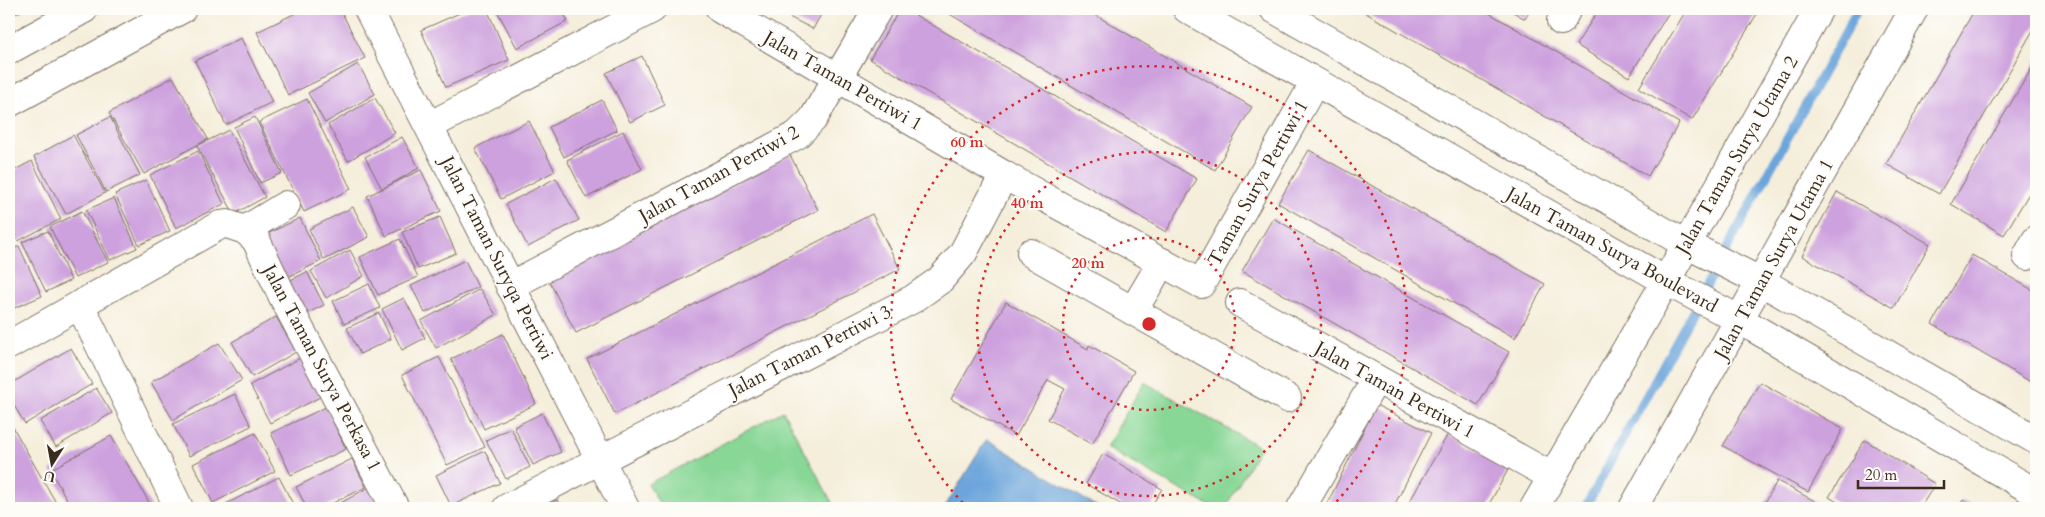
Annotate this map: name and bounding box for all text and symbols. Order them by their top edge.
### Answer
street label: Jalan Taman Pertiwi 1 [756,23,927,137]
street label: Jalan Taman Surya Utama 2 [1668,51,1805,262]
street label: Taman Surya Pertiwi 1 [1202,95,1314,271]
street label: Jalan Taman Pertiwi 2 [632,119,804,230]
text: 60 m [950,132,984,152]
street label: Jalan Taman Suryqa Pertiwi [433,149,560,364]
street label: Jalan Taman Surya Utama 1 [1707,154,1840,366]
street label: Jalan Taman Surya Boulevard [1499,179,1722,319]
text: 40 m [1010,193,1044,213]
text: 20 m [1071,253,1105,273]
street label: Jalan Taman Surya Perkasa 1 [255,257,388,476]
street label: Jalan Taman Pertiwi 3 [721,299,896,405]
centre of rings [1140,315,1158,333]
street label: Jalan Taman Pertiwi 1 [1308,334,1480,445]
north arrow [28,440,78,490]
scale bar [1858,457,1944,489]
text: 20 m [1865,465,1897,485]
text: U [42,466,57,487]

